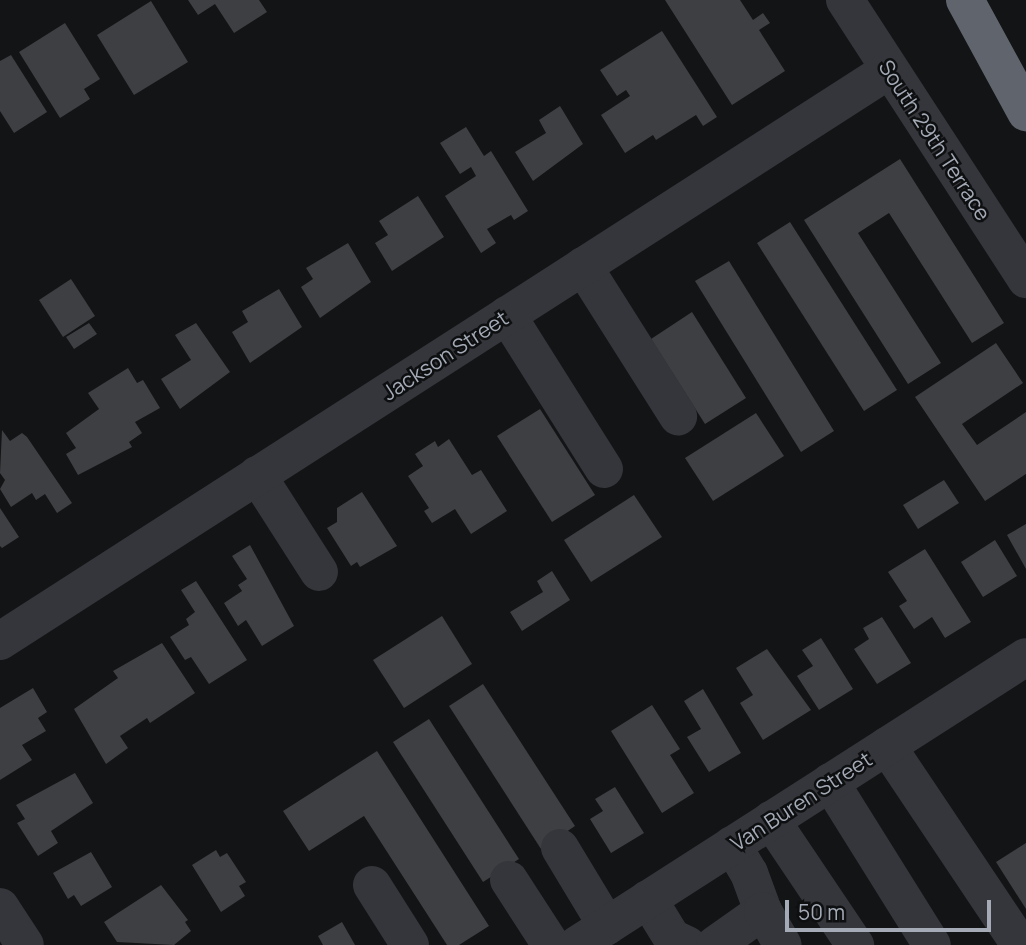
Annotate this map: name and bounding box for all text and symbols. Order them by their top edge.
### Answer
street label: South 29th Terrace [874,55,996,225]
street label: Jackson Street [377,305,513,405]
street label: Van Buren Street [726,746,876,856]
scale bar [788,886,995,930]
text: 50 m [798,898,845,926]

